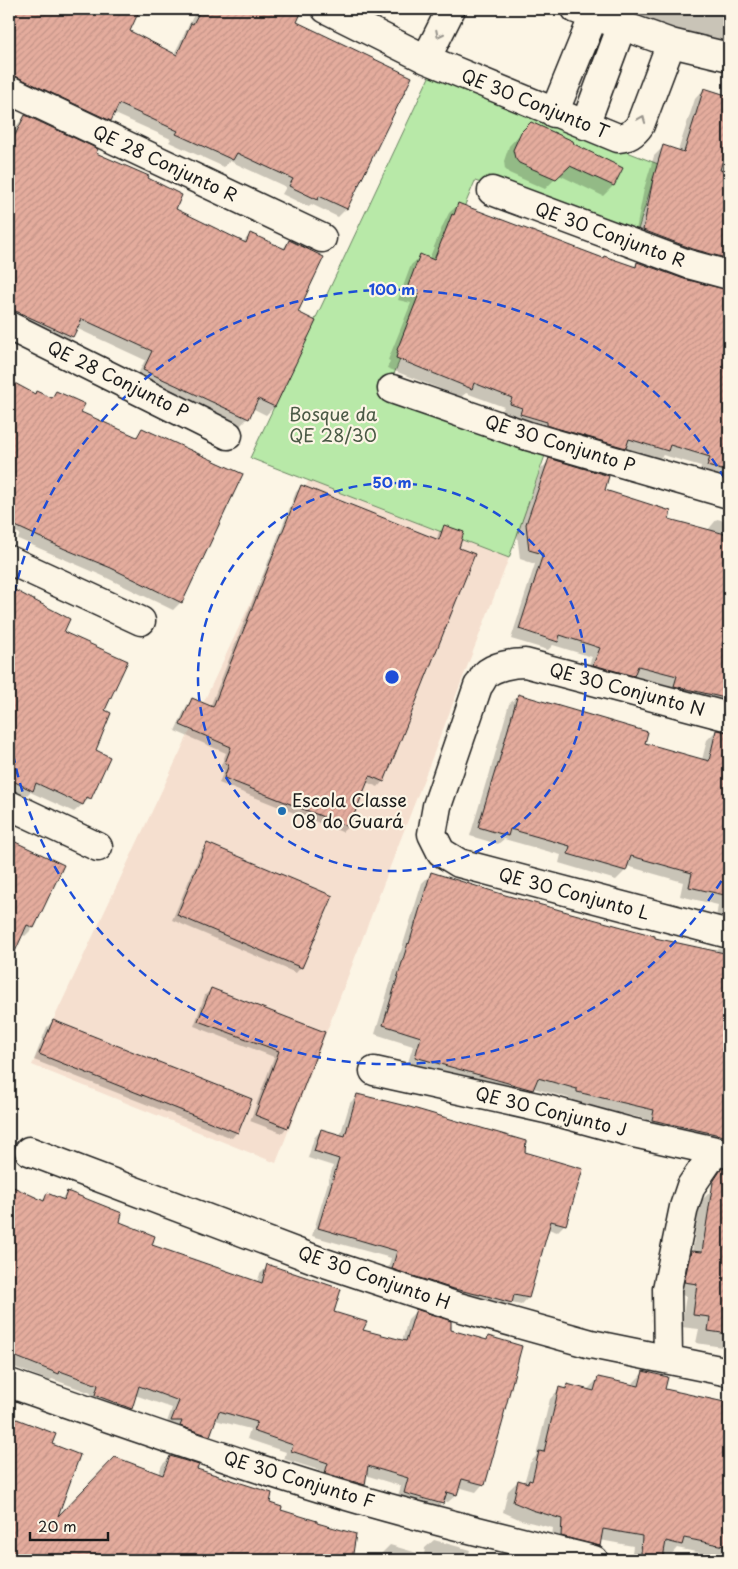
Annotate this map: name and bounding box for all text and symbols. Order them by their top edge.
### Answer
one-way arrow [435,29,445,38]
street label: QE 30 Conjunto T [458,61,614,145]
one-way arrow [636,115,646,124]
street label: QE 28 Conjunto R [89,117,242,208]
street label: QE 30 Conjunto R [532,194,689,273]
text: 100 m [369,277,415,300]
street label: QE 28 Conjunto P [43,333,194,425]
park label: Bosque da QE 28/30 [289,400,378,448]
street label: QE 30 Conjunto P [482,407,639,478]
text: 50 m [373,470,411,493]
street label: QE 30 Conjunto N [547,655,708,722]
centre of rings [383,668,401,686]
place label: Escola Classe 08 do Guará [292,786,407,834]
marker: Escola Classe 08 do Guará [276,805,288,817]
street label: QE 30 Conjunto L [496,859,653,926]
street label: QE 30 Conjunto J [473,1079,630,1142]
street label: QE 30 Conjunto H [295,1238,454,1315]
street label: QE 30 Conjunto F [221,1443,378,1514]
scale bar [30,1509,108,1541]
text: 20 m [38,1514,77,1537]

